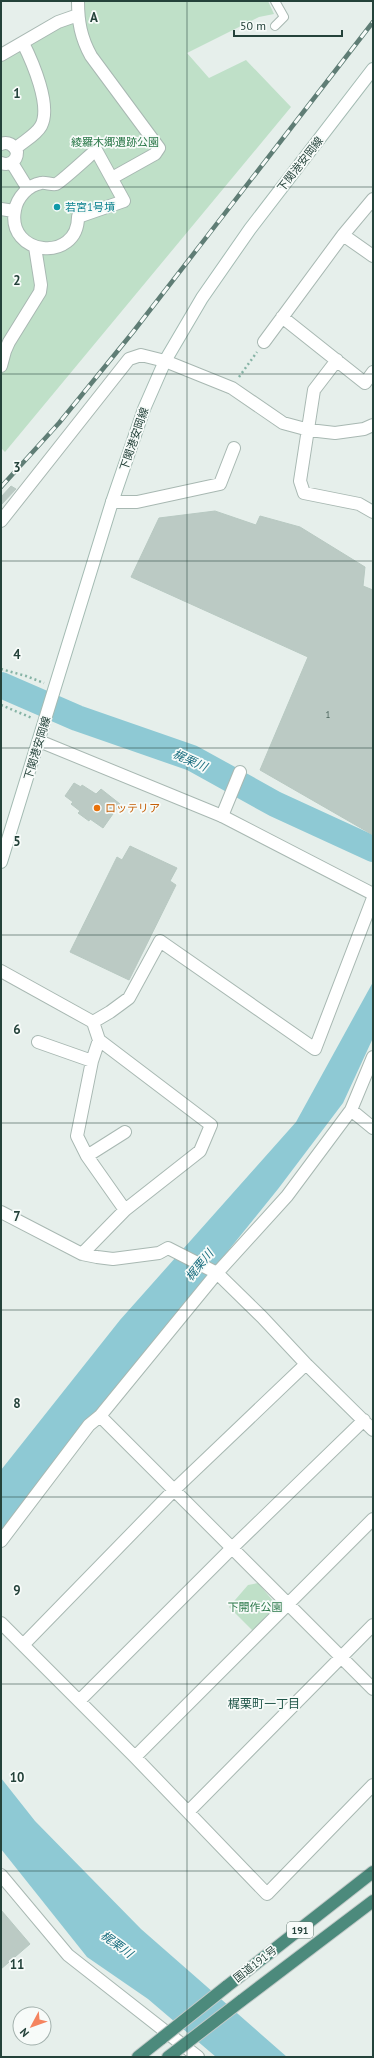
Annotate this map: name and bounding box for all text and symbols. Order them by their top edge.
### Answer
text: A [90,9,98,26]
scale bar [234,12,342,38]
text: 50 m [240,18,266,33]
text: 1 [13,85,21,102]
street label: 下関港安岡線 [274,134,326,194]
park label: 綾羅木郷遺跡公園 [71,135,159,149]
place label: 若宮1号墳 [65,200,115,214]
marker: 若宮1号墳 [52,202,62,212]
text: 2 [13,272,21,289]
street label: 下関港安岡線 [117,406,151,472]
text: 3 [13,459,21,476]
text: 4 [13,646,21,663]
house number: 1 [326,709,331,720]
street label: 下関港安岡線 [21,714,53,782]
water label: 梶栗川 [170,746,211,775]
place label: ロッテリア [105,801,160,815]
marker: ロッテリア [92,803,102,813]
text: 5 [13,833,21,850]
text: 6 [13,1021,21,1038]
text: 7 [13,1208,21,1225]
water label: 梶栗川 [182,1245,218,1284]
text: 8 [13,1395,21,1412]
text: 9 [13,1582,21,1599]
park label: 下開作公園 [228,1600,283,1614]
district label: 梶栗町一丁目 [228,1696,300,1711]
text: 10 [10,1769,24,1786]
road number: 191 [287,1922,313,1938]
water label: 梶栗川 [98,1927,138,1962]
street label: 国道191号 [231,1943,279,1985]
text: 11 [10,1956,24,1973]
north arrow [12,2006,52,2046]
text: N [17,2025,32,2040]

